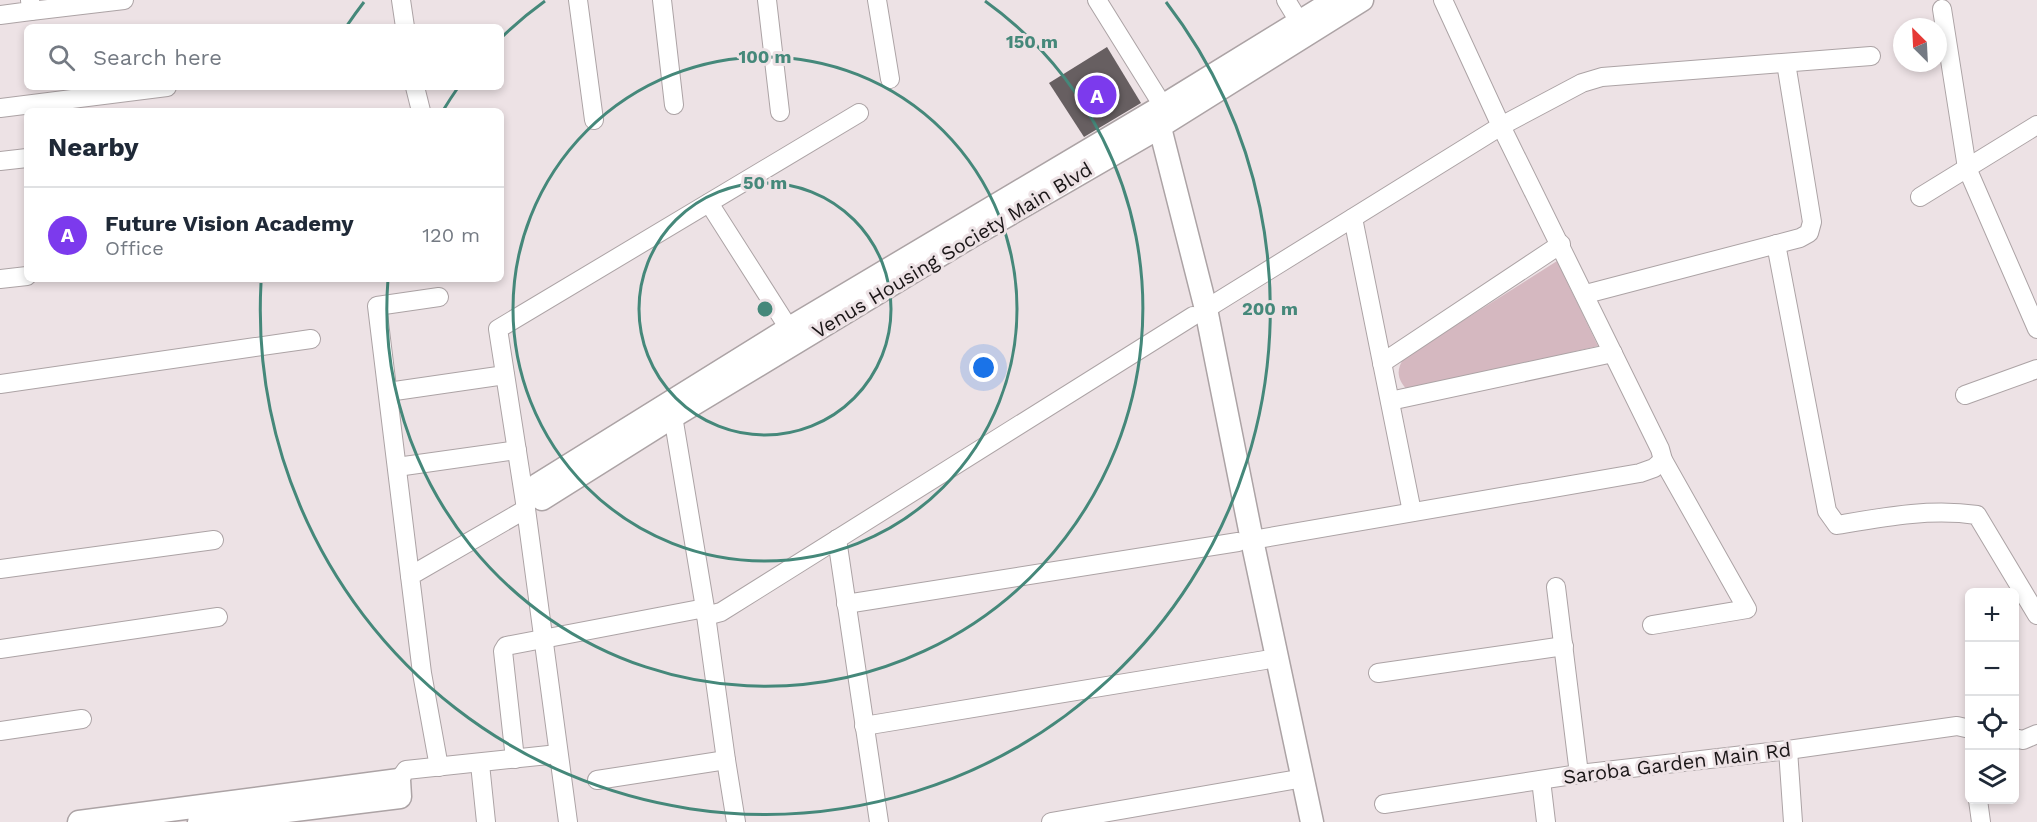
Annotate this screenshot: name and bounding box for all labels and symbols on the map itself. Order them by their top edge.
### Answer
north arrow [1893,18,1947,72]
text: 150 m [1006,31,1058,52]
text: 100 m [738,46,792,67]
pin: A [1078,72,1116,118]
street label: Venus Housing Society Main Blvd [808,157,1096,343]
text: 50 m [743,172,787,193]
text: 200 m [1242,298,1298,319]
centre of rings [755,299,775,319]
your location [969,353,998,382]
street label: Saroba Garden Main Rd [1562,737,1792,789]

